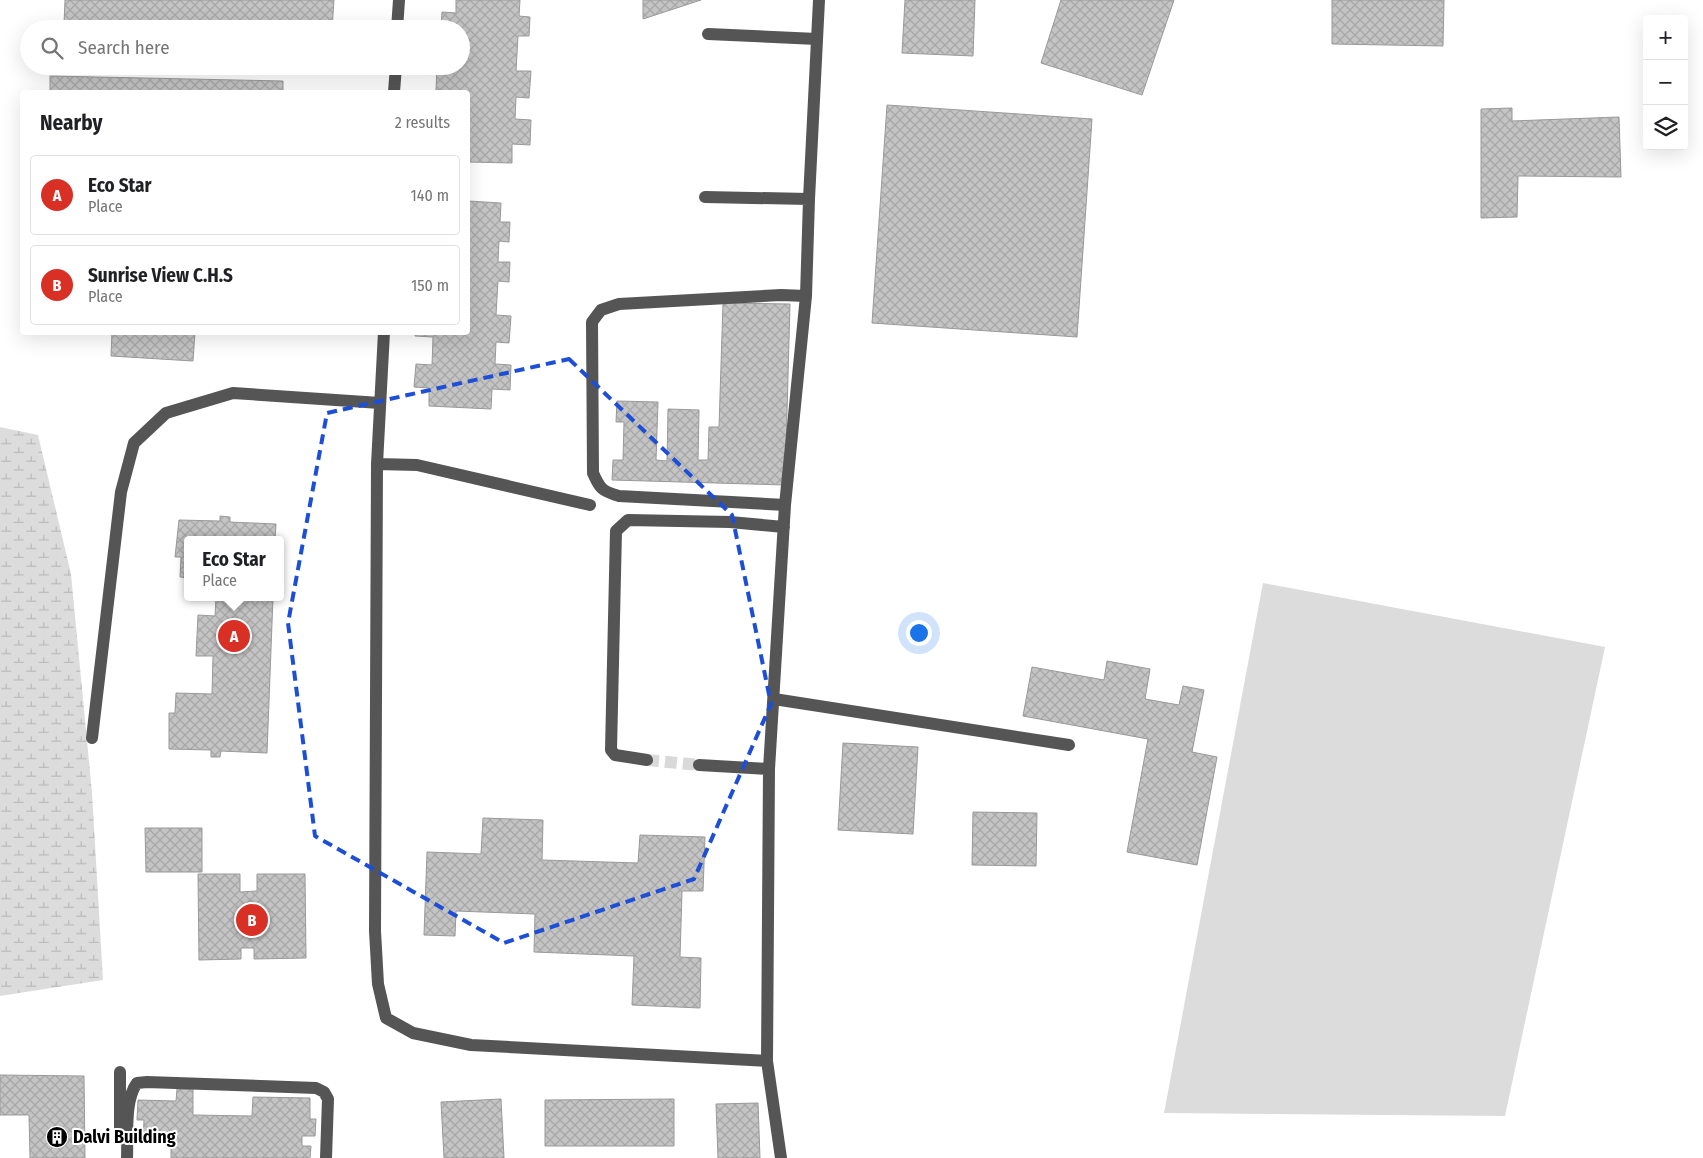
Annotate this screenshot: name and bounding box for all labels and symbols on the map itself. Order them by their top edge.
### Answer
pin: A [218,617,250,655]
your location [906,620,932,646]
pin: B [236,901,268,939]
building icon: Dalvi Building [45,1125,69,1149]
place label: Dalvi Building [73,1126,176,1148]

